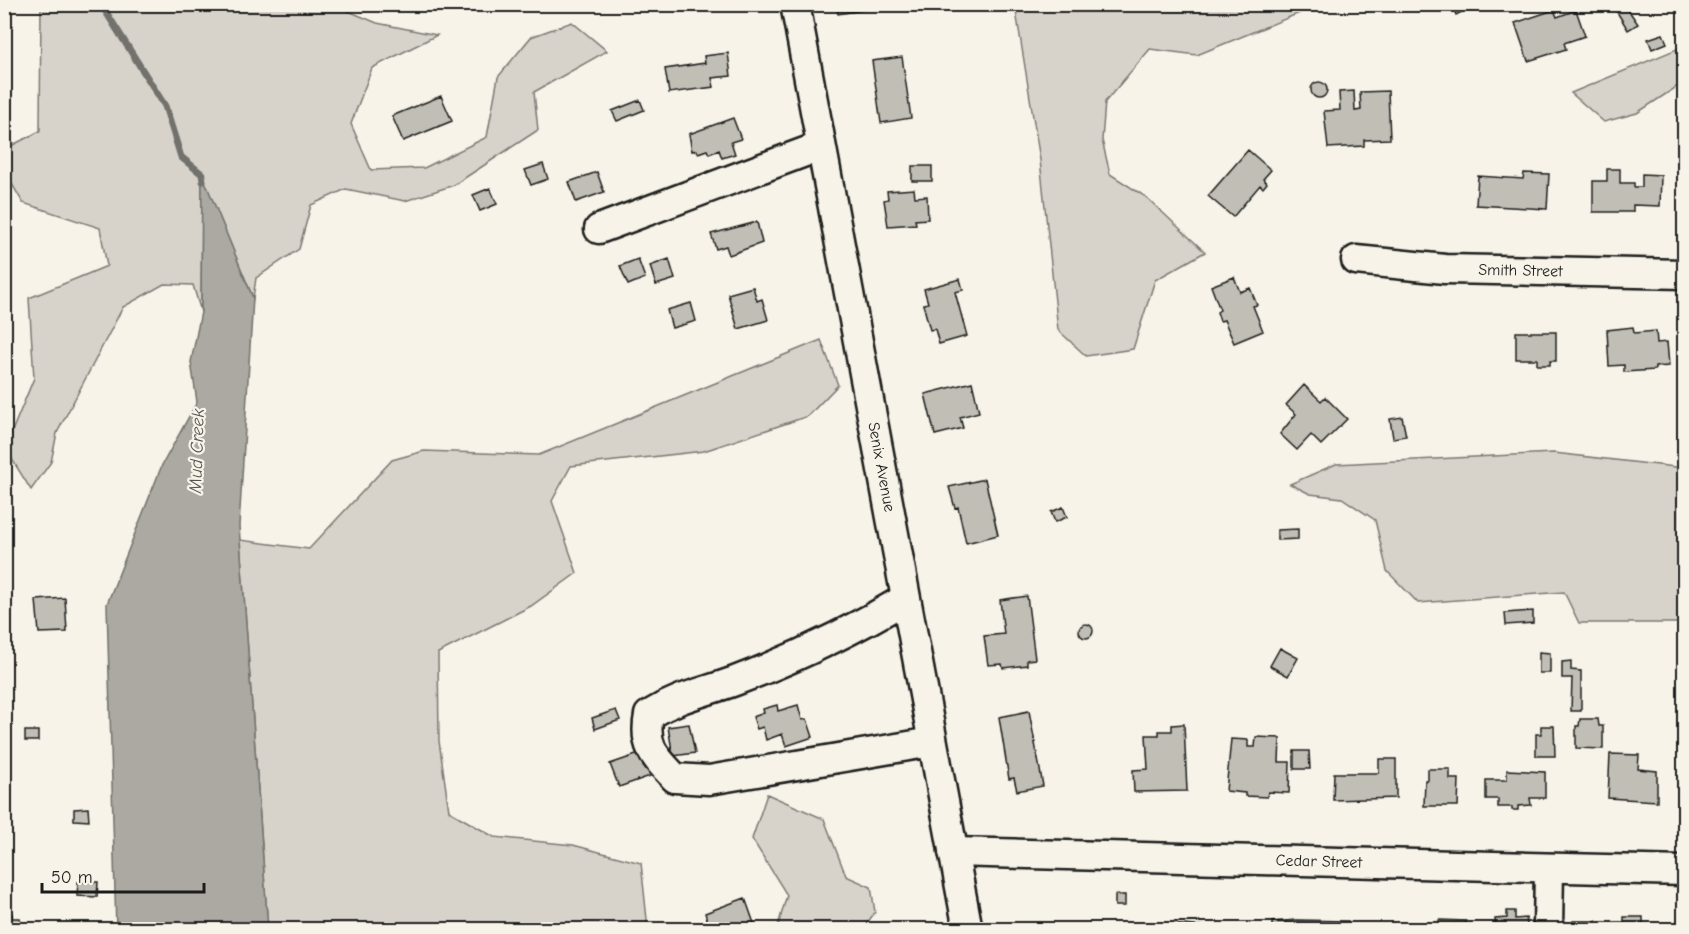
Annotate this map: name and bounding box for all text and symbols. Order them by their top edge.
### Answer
street label: Smith Street [1478,261,1563,280]
water label: Mud Creek [185,408,209,495]
street label: Senix Avenue [864,421,899,513]
street label: Cedar Street [1275,851,1363,872]
scale bar [42,856,204,894]
text: 50 m [51,867,93,888]

